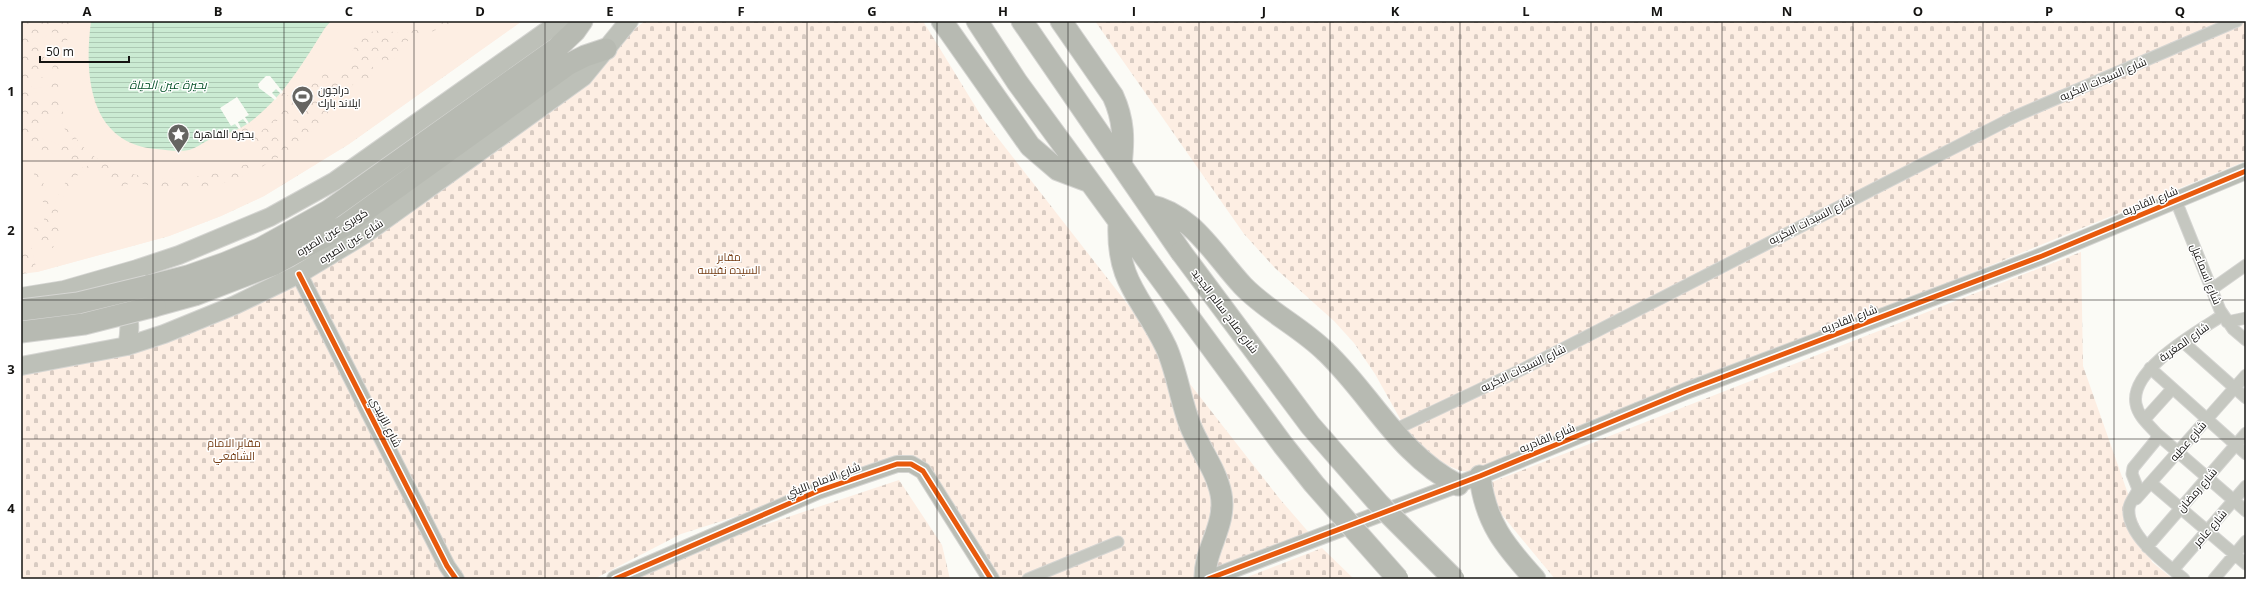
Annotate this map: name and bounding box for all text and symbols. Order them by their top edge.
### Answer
text: A [83,2,92,20]
text: B [214,2,223,20]
text: C [345,2,353,20]
text: D [475,2,485,20]
text: E [606,2,614,20]
text: F [737,2,745,20]
text: G [867,2,877,20]
text: H [998,2,1008,20]
text: I [1132,2,1136,20]
text: J [1261,2,1266,20]
text: K [1391,2,1400,20]
text: L [1522,2,1530,20]
text: M [1651,2,1663,20]
text: N [1782,2,1792,20]
text: O [1913,2,1923,20]
text: P [2045,2,2053,20]
text: Q [2175,2,2185,20]
scale bar [40,38,129,64]
text: 50 m [46,43,74,60]
street label: شارع السيدات البكريه [2057,53,2149,105]
water label: بحيرة عين الحياة [129,76,208,93]
text: 1 [7,82,15,100]
place label: دراجون ايلاند بارك [318,82,361,110]
sports icon: دراجون ايلاند بارك [289,83,315,116]
place icon: بحيرة القاهرة [165,121,191,154]
place label: بحيرة القاهرة [194,126,254,141]
street label: شارع القادريه [2120,183,2180,219]
street label: شارع السيدات البكريه [1766,192,1856,248]
street label: كوبرى عين الصيره [293,204,370,259]
street label: شارع عين الصيره [316,215,386,267]
text: 2 [7,221,15,239]
street label: شارع اسماعيل [2187,241,2225,307]
park label: مقابر السيده نفيسه [698,249,760,277]
street label: شارع صلاح سالم الجديد [1188,265,1262,357]
street label: شارع القادريه [1819,301,1879,337]
street label: شارع المغرية [2156,319,2212,365]
street label: شارع السيدات البكريه [1478,340,1568,396]
text: 3 [7,360,15,378]
street label: شارع الزبيدي [365,394,406,451]
street label: شارع عطيه [2166,417,2210,465]
street label: شارع القادريه [1517,420,1577,456]
park label: مقابر الامام الشافعي [207,435,261,465]
street label: شارع الامام الليثي [783,458,863,503]
street label: شارع رمضان [2173,464,2221,516]
text: 4 [7,499,15,517]
street label: شارع عامر [2189,506,2231,551]

